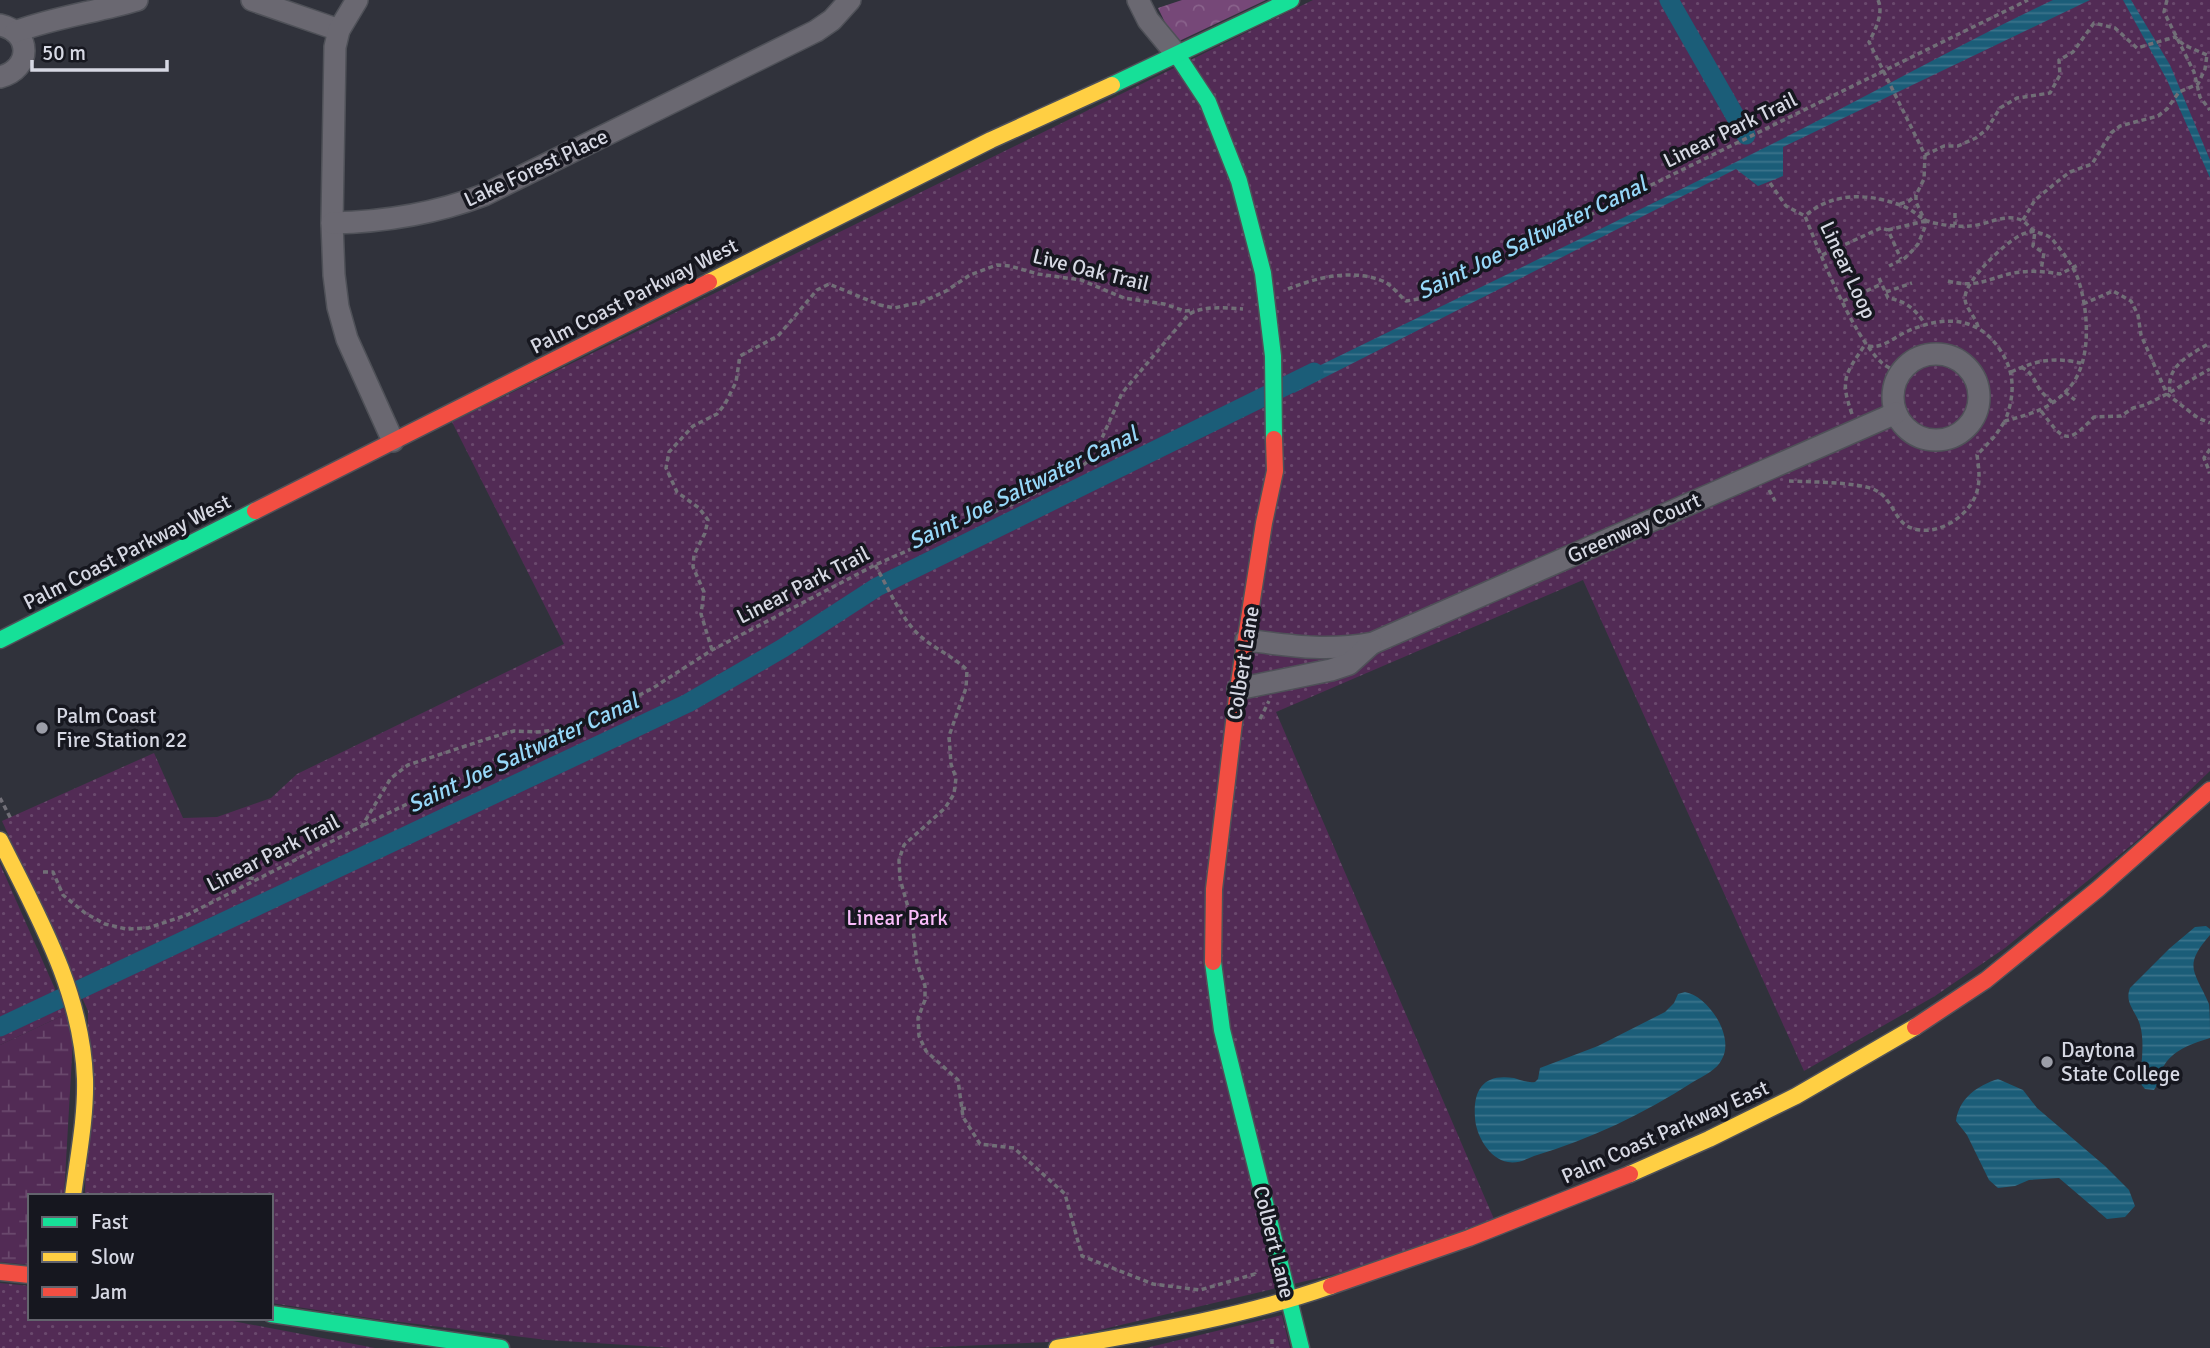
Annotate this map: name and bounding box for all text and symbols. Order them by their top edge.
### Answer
scale bar [32,28,166,72]
text: 50 m [42,40,86,66]
street label: Linear Park Trail [1659,86,1801,174]
street label: Lake Forest Place [460,123,612,213]
water label: Saint Joe Saltwater Canal [1413,169,1653,306]
street label: Linear Loop [1814,217,1882,323]
street label: Palm Coast Parkway West [526,232,742,360]
street label: Live Oak Trail [1030,243,1152,297]
water label: Saint Joe Saltwater Canal [904,419,1144,556]
street label: Greenway Court [1563,487,1705,569]
street label: Palm Coast Parkway West [19,488,235,616]
street label: Linear Park Trail [732,540,874,630]
street label: Colbert Lane [1221,604,1265,722]
water label: Saint Joe Saltwater Canal [403,686,645,819]
place label: Palm Coast Fire Station 22 [56,703,187,753]
marker: Palm Coast Fire Station 22 [34,720,50,736]
street label: Linear Park Trail [202,808,344,898]
park label: Linear Park [846,905,948,931]
place label: Daytona State College [2061,1037,2180,1087]
marker: Daytona State College [2039,1054,2055,1070]
street label: Palm Coast Parkway East [1557,1075,1773,1189]
street label: Colbert Lane [1248,1183,1300,1301]
legend [28,1194,273,1320]
text: Fast [91,1209,128,1235]
text: Slow [91,1244,135,1270]
text: Jam [91,1279,127,1305]

